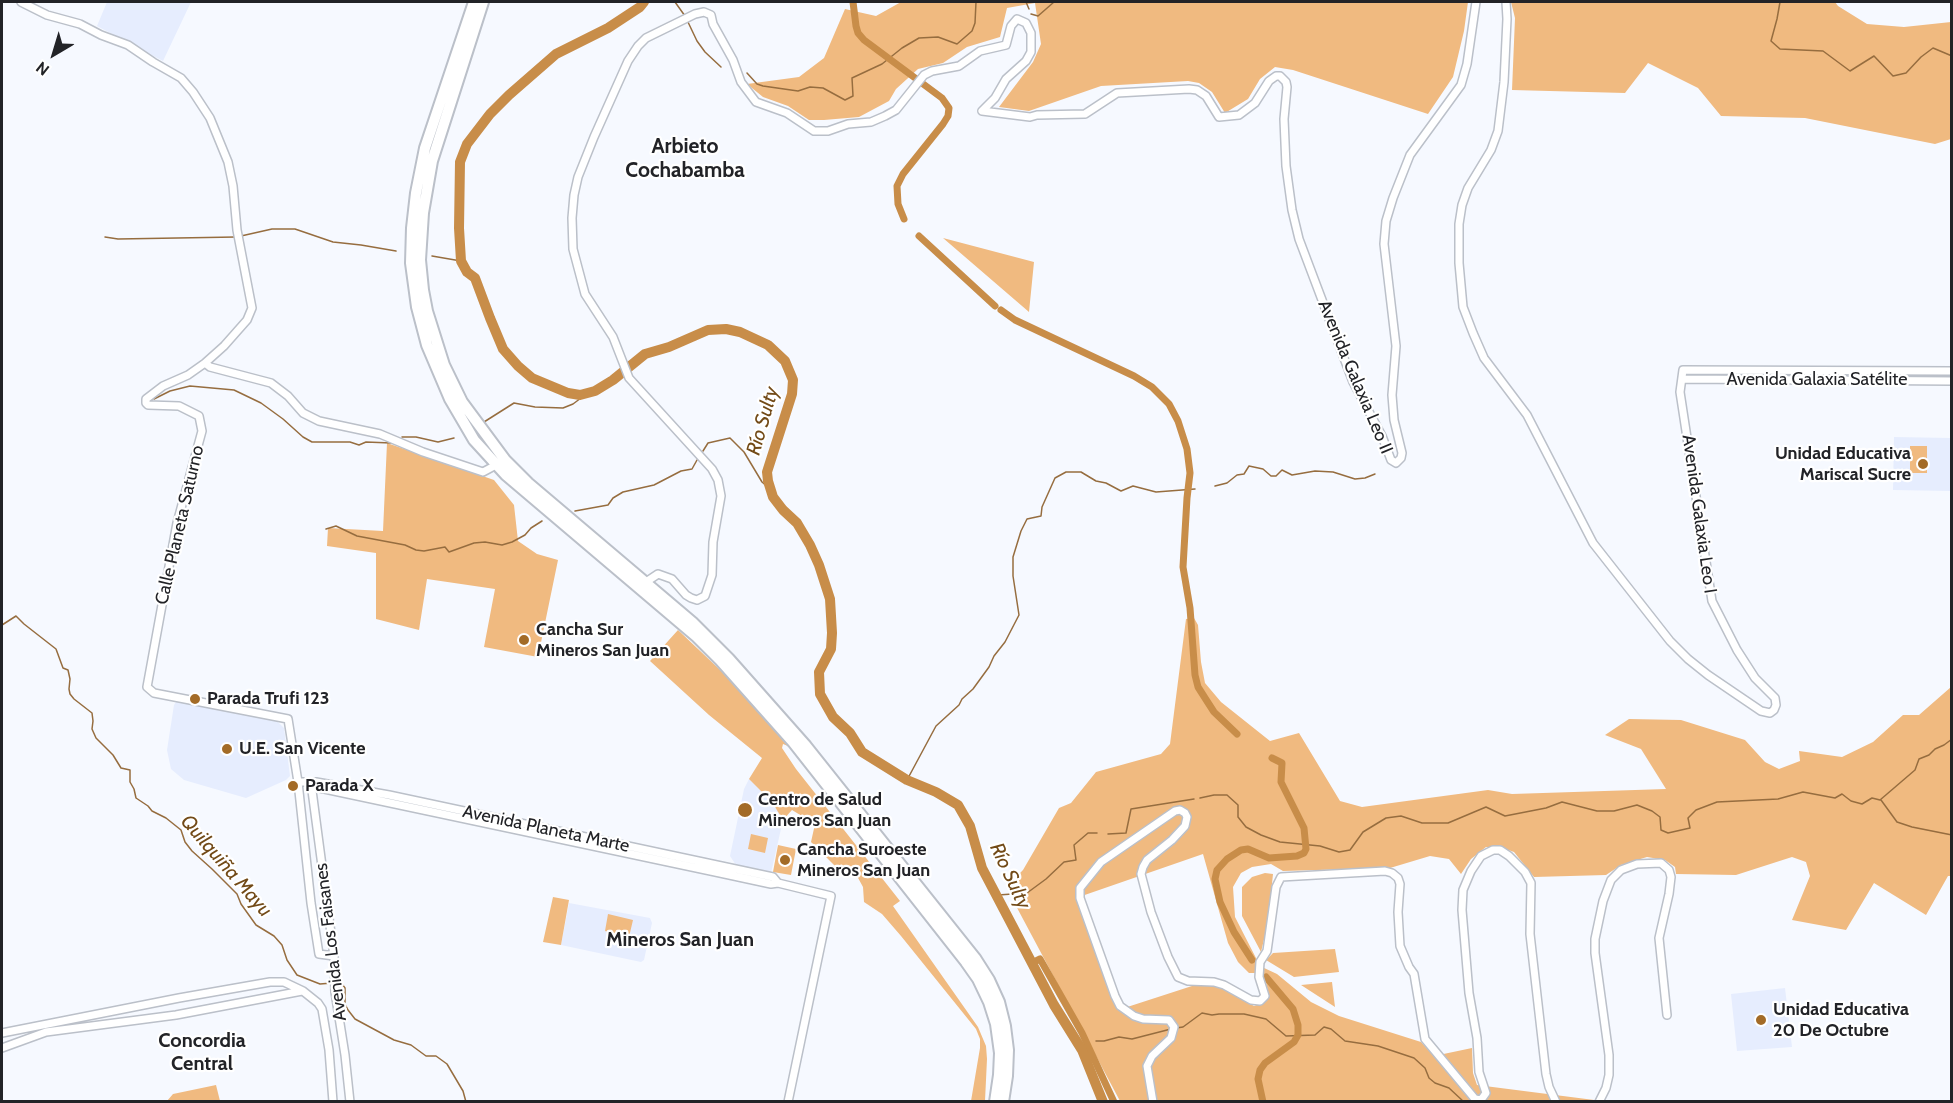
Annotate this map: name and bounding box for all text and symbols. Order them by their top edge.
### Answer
north arrow [24,24,84,84]
text: N [32,58,53,80]
district label: Arbieto Cochabamba [625,134,745,184]
street label: Avenida Galaxia Leo II [1313,297,1397,457]
street label: Avenida Galaxia Satélite [1726,369,1908,391]
water label: Río Sulty [742,384,784,458]
street label: Avenida Galaxia Leo I [1677,433,1721,595]
street label: Calle Planeta Saturno [151,443,209,607]
place label: Unidad Educativa Mariscal Sucre [1775,443,1911,486]
marker: Unidad Educativa Mariscal Sucre [1916,457,1930,471]
place label: Cancha Sur Mineros San Juan [536,619,669,662]
marker: Cancha Sur Mineros San Juan [517,633,531,647]
place label: Parada Trufi 123 [207,688,329,710]
marker: Parada Trufi 123 [188,692,202,706]
place label: U.E. San Vicente [239,738,365,760]
marker: U.E. San Vicente [220,742,234,756]
place label: Parada X [305,775,374,797]
marker: Parada X [286,779,300,793]
place label: Centro de Salud Mineros San Juan [758,789,891,832]
street label: Avenida Planeta Marte [461,801,631,857]
marker: Centro de Salud Mineros San Juan [736,801,754,819]
water label: Quilquiña Mayu [175,810,277,922]
place label: Cancha Suroeste Mineros San Juan [797,839,930,882]
water label: Río Sulty [984,839,1036,913]
marker: Cancha Suroeste Mineros San Juan [778,853,792,867]
street label: Avenida Los Faisanes [311,862,351,1022]
district label: Mineros San Juan [606,928,754,952]
place label: Unidad Educativa 20 De Octubre [1773,999,1909,1042]
marker: Unidad Educativa 20 De Octubre [1754,1013,1768,1027]
district label: Concordia Central [158,1029,246,1076]

